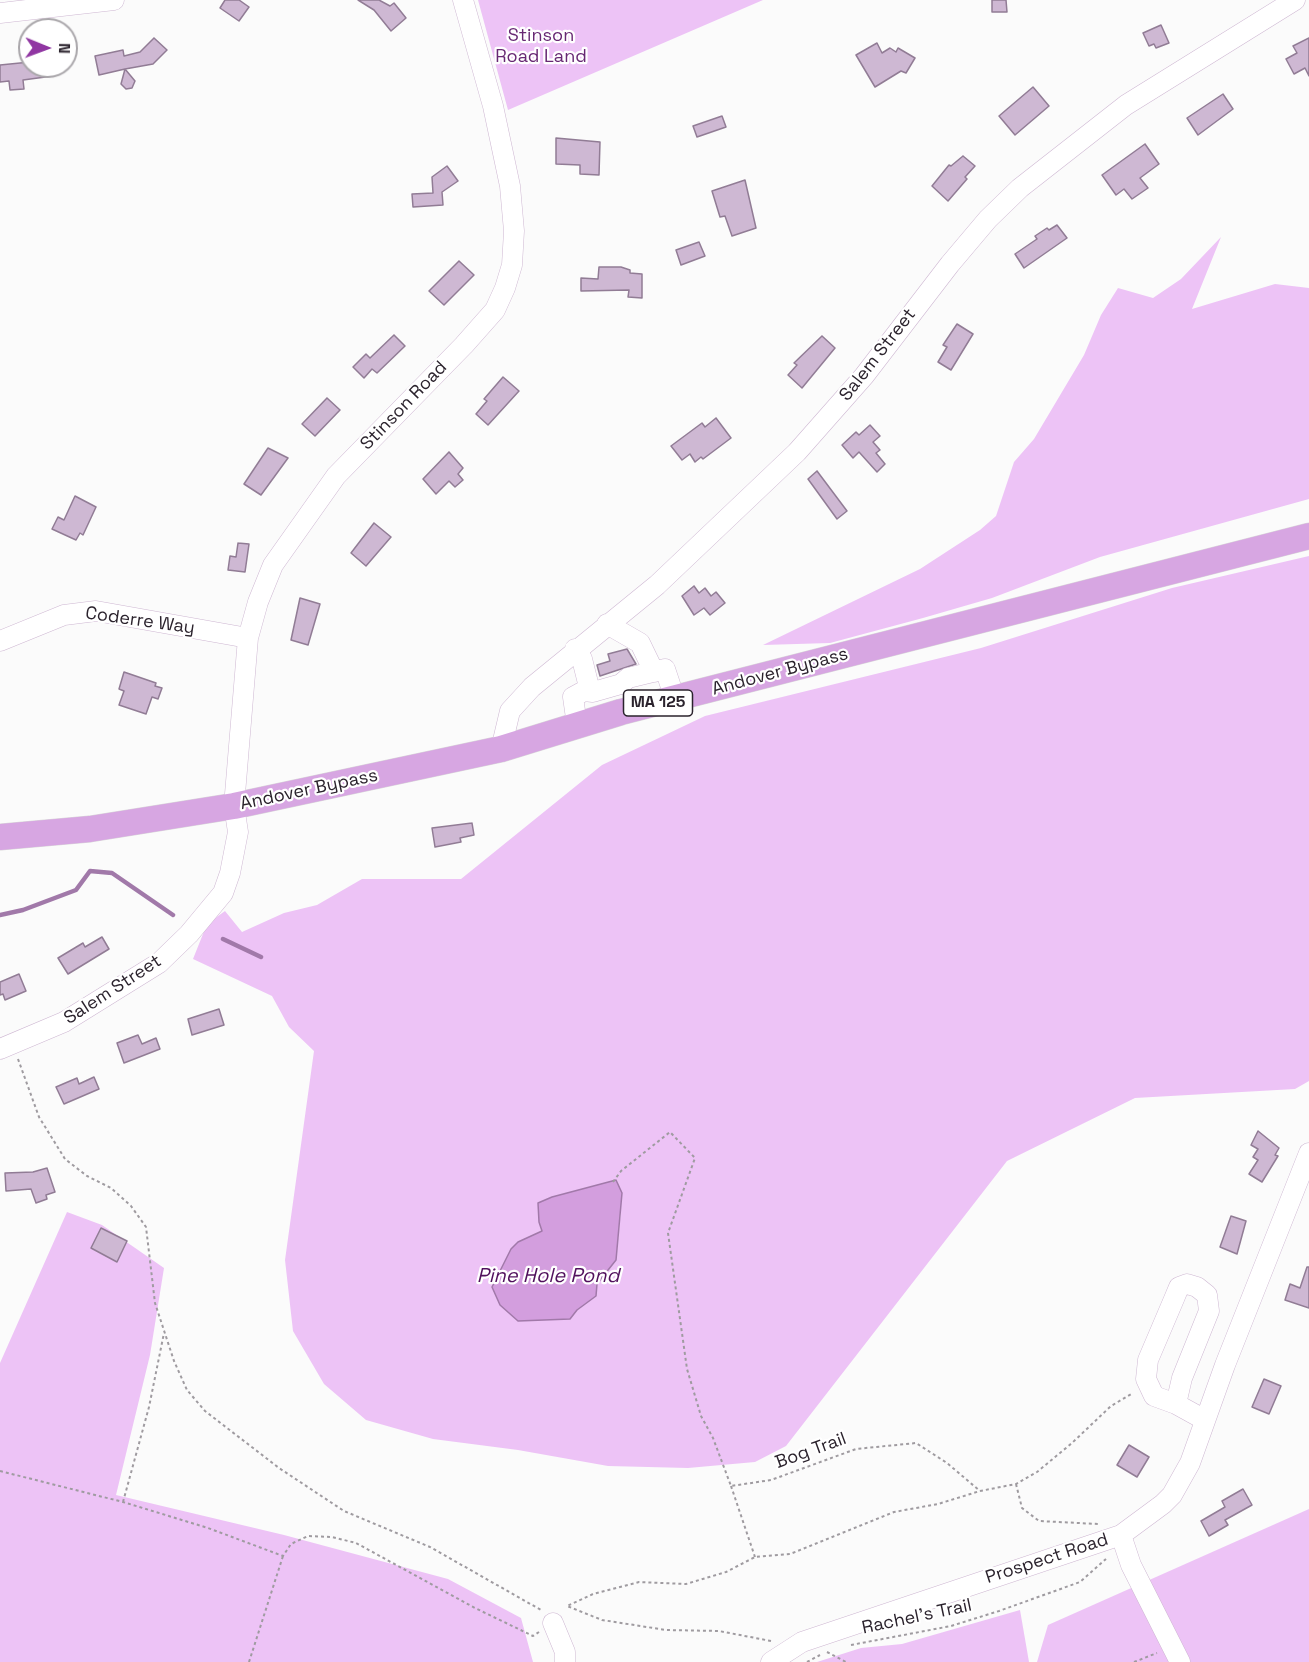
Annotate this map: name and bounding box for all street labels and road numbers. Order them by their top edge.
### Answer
street label: Salem Street [835,304,921,406]
street label: Stinson Road [356,357,452,455]
street label: Coderre Way [84,603,196,639]
street label: Andover Bypass [710,643,850,701]
road number: MA 125 [624,690,692,716]
street label: Andover Bypass [238,765,380,815]
street label: Salem Street [60,951,166,1029]
street label: Bog Trail [773,1428,849,1474]
street label: Prospect Road [983,1529,1111,1589]
street label: Rachel's Trail [860,1595,974,1639]

